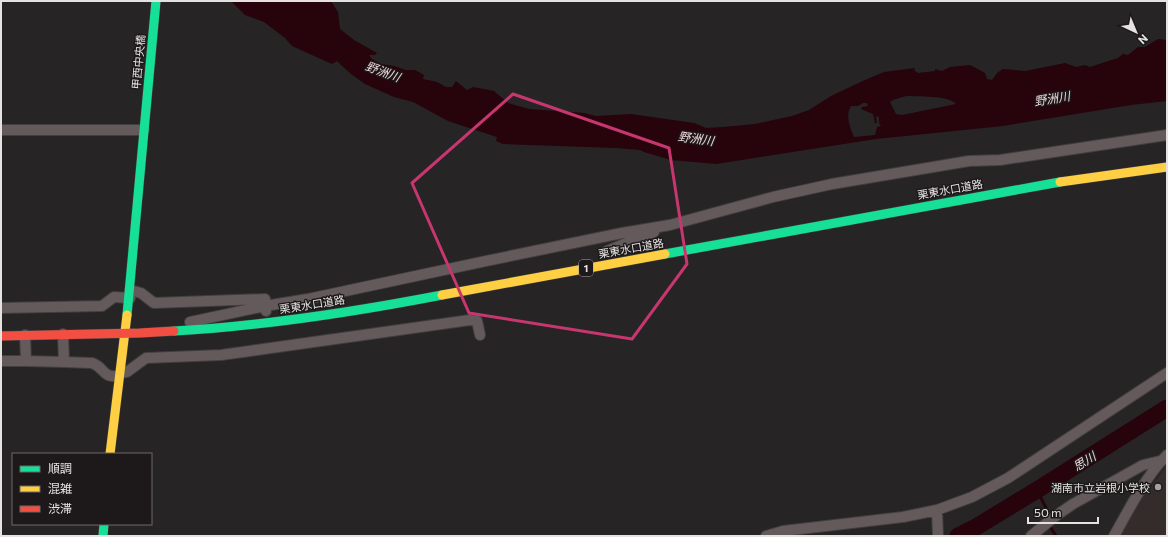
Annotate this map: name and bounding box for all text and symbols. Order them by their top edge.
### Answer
north arrow [1116,12,1156,52]
text: N [1136,32,1151,47]
street label: 甲西中央橋 [129,34,147,90]
water label: 野洲川 [364,58,404,84]
water label: 野洲川 [1033,88,1073,108]
water label: 野洲川 [677,129,717,148]
street label: 栗東水口道路 [916,177,984,201]
street label: 栗東水口道路 [597,236,665,260]
road number: 1 [579,260,593,276]
street label: 栗東水口道路 [278,292,346,316]
water label: 思川 [1070,448,1100,473]
legend [12,453,152,525]
text: 順調 [48,461,72,475]
text: 混雑 [48,481,72,495]
place label: 湖南市立岩根小学校 [1051,481,1150,494]
marker: 湖南市立岩根小学校 [1153,482,1163,492]
scale bar [1028,499,1098,525]
text: 渋滞 [48,501,72,515]
text: 50 m [1034,505,1062,519]

